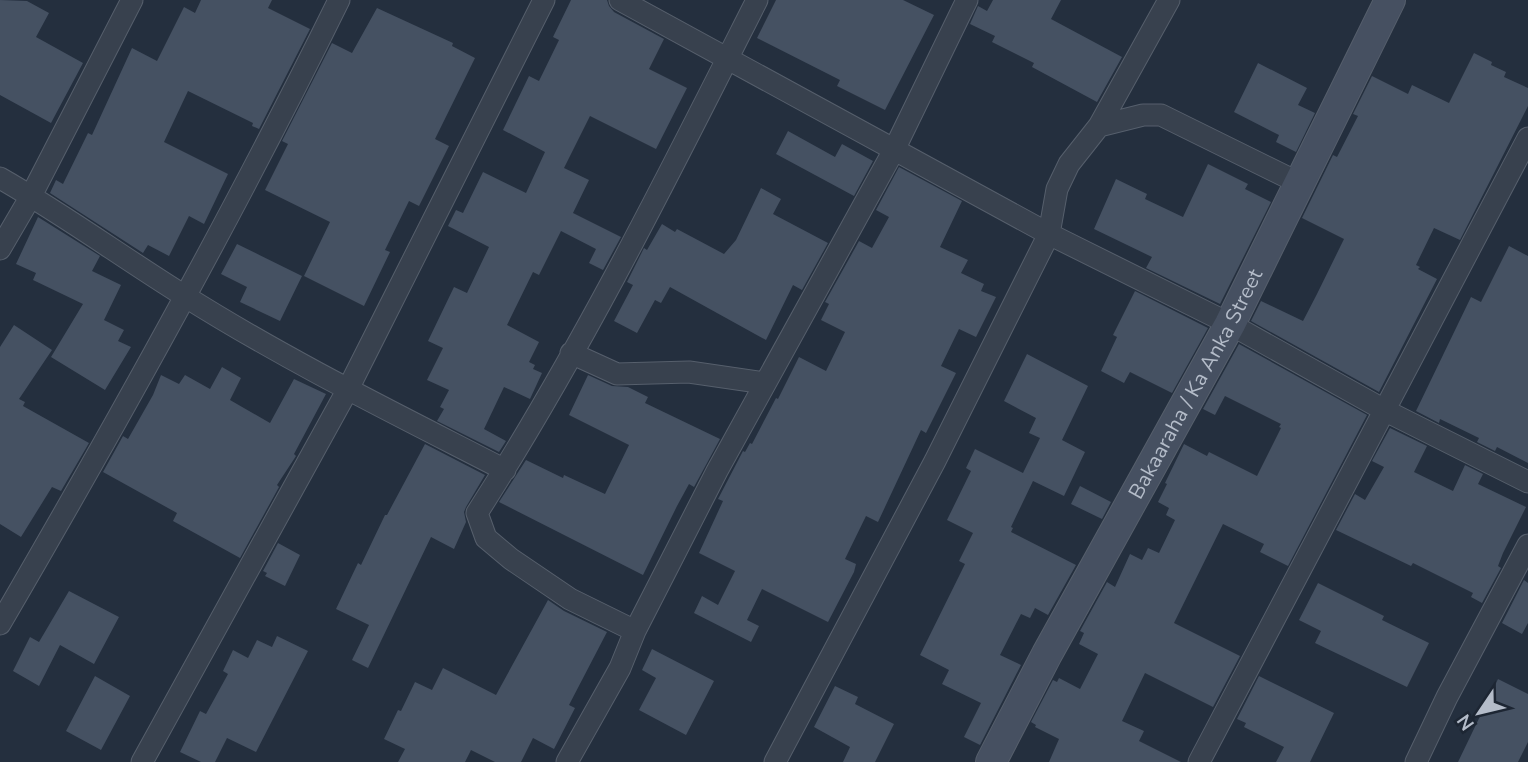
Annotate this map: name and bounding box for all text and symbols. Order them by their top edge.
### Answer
street label: Bakaaraha / Ka Anka Street [1122,264,1269,504]
north arrow [1444,678,1514,748]
text: N [1451,709,1481,735]

